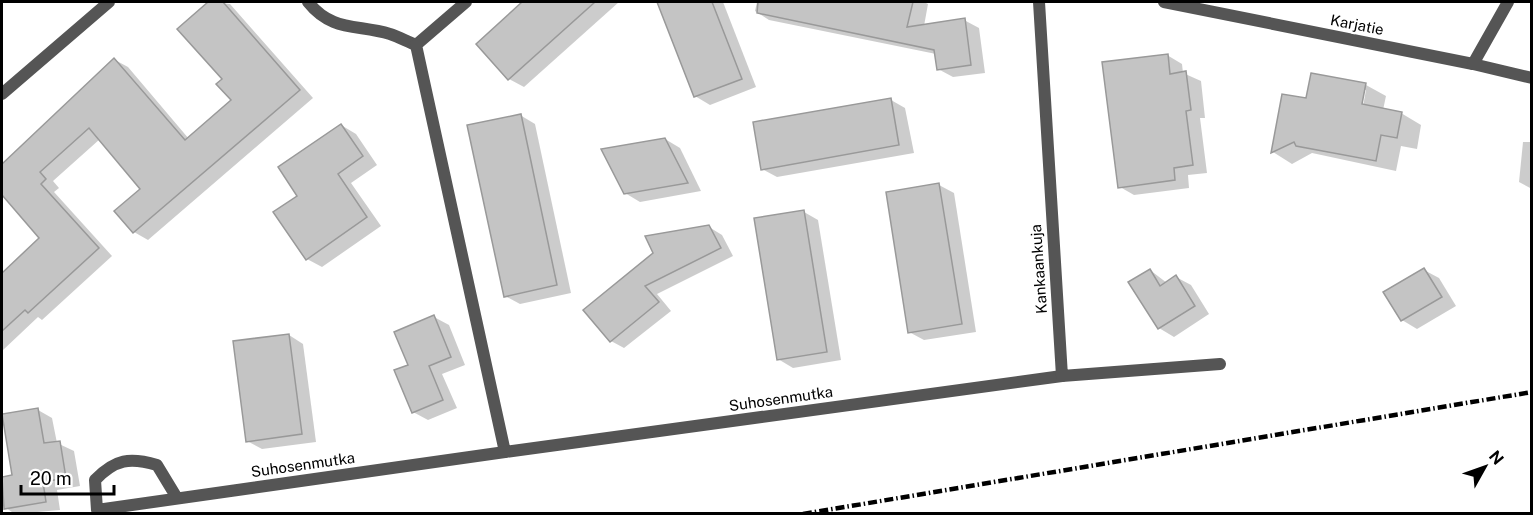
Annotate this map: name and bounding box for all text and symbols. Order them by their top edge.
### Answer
street label: Karjatie [1329,11,1385,38]
street label: Kankaankuja [1027,224,1050,314]
street label: Suhosenmutka [728,383,834,414]
north arrow [1455,437,1515,497]
text: N [1485,447,1507,469]
street label: Suhosenmutka [250,449,356,480]
scale bar [21,458,114,496]
text: 20 m [30,468,72,489]

